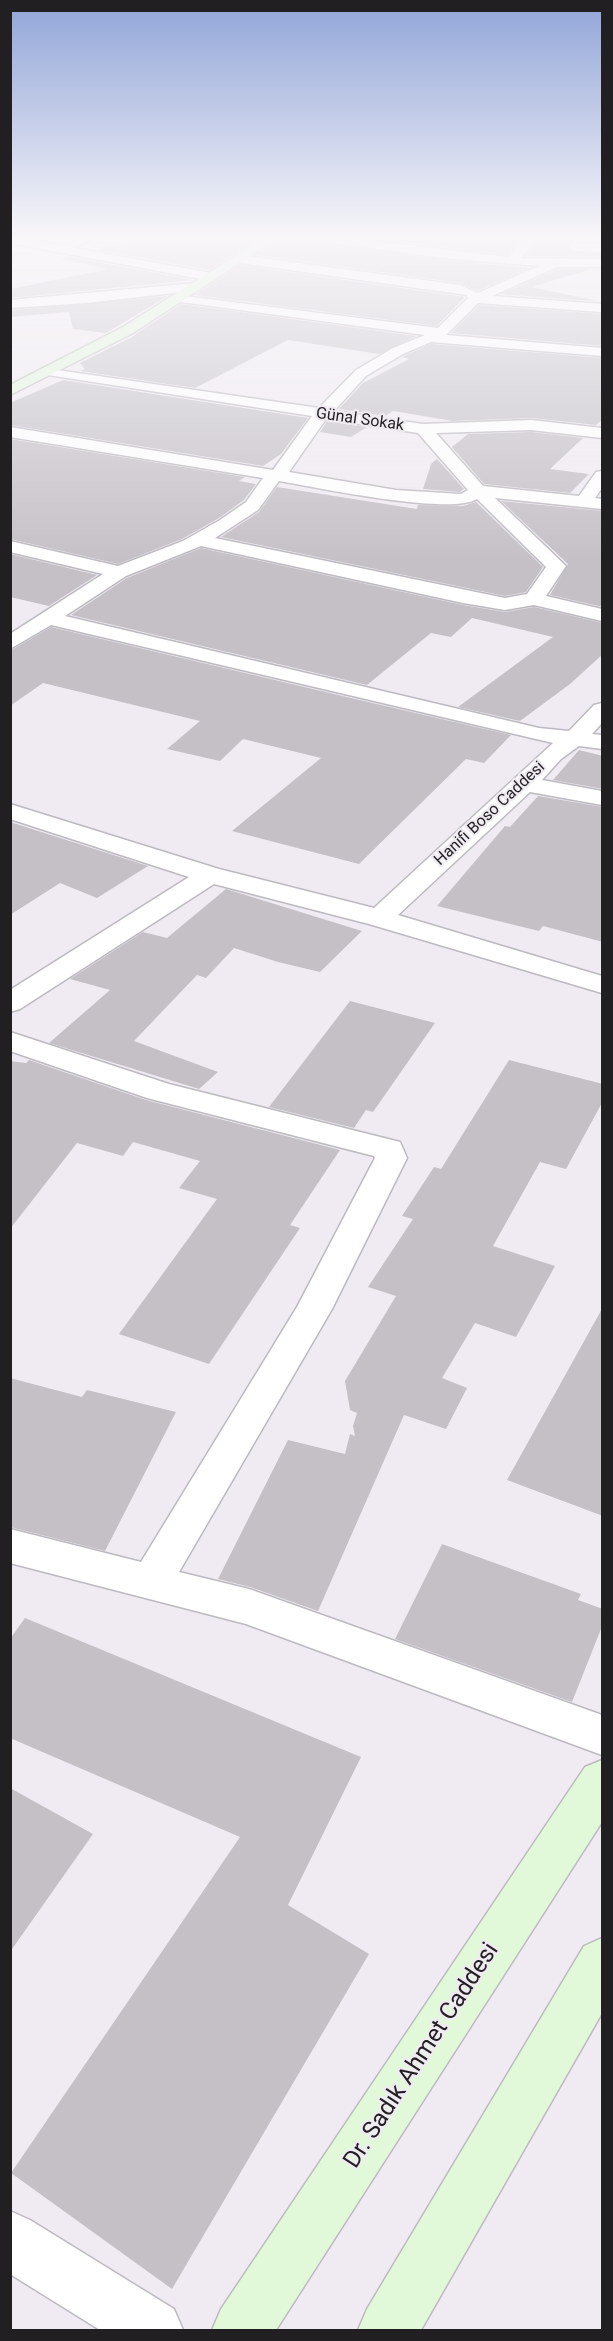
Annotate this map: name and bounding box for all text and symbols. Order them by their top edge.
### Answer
street label: Günal Sokak [315,404,405,436]
street label: Hanifi Boso Caddesi [431,758,549,870]
street label: Dr. Sadık Ahmet Caddesi [338,1938,506,2174]

